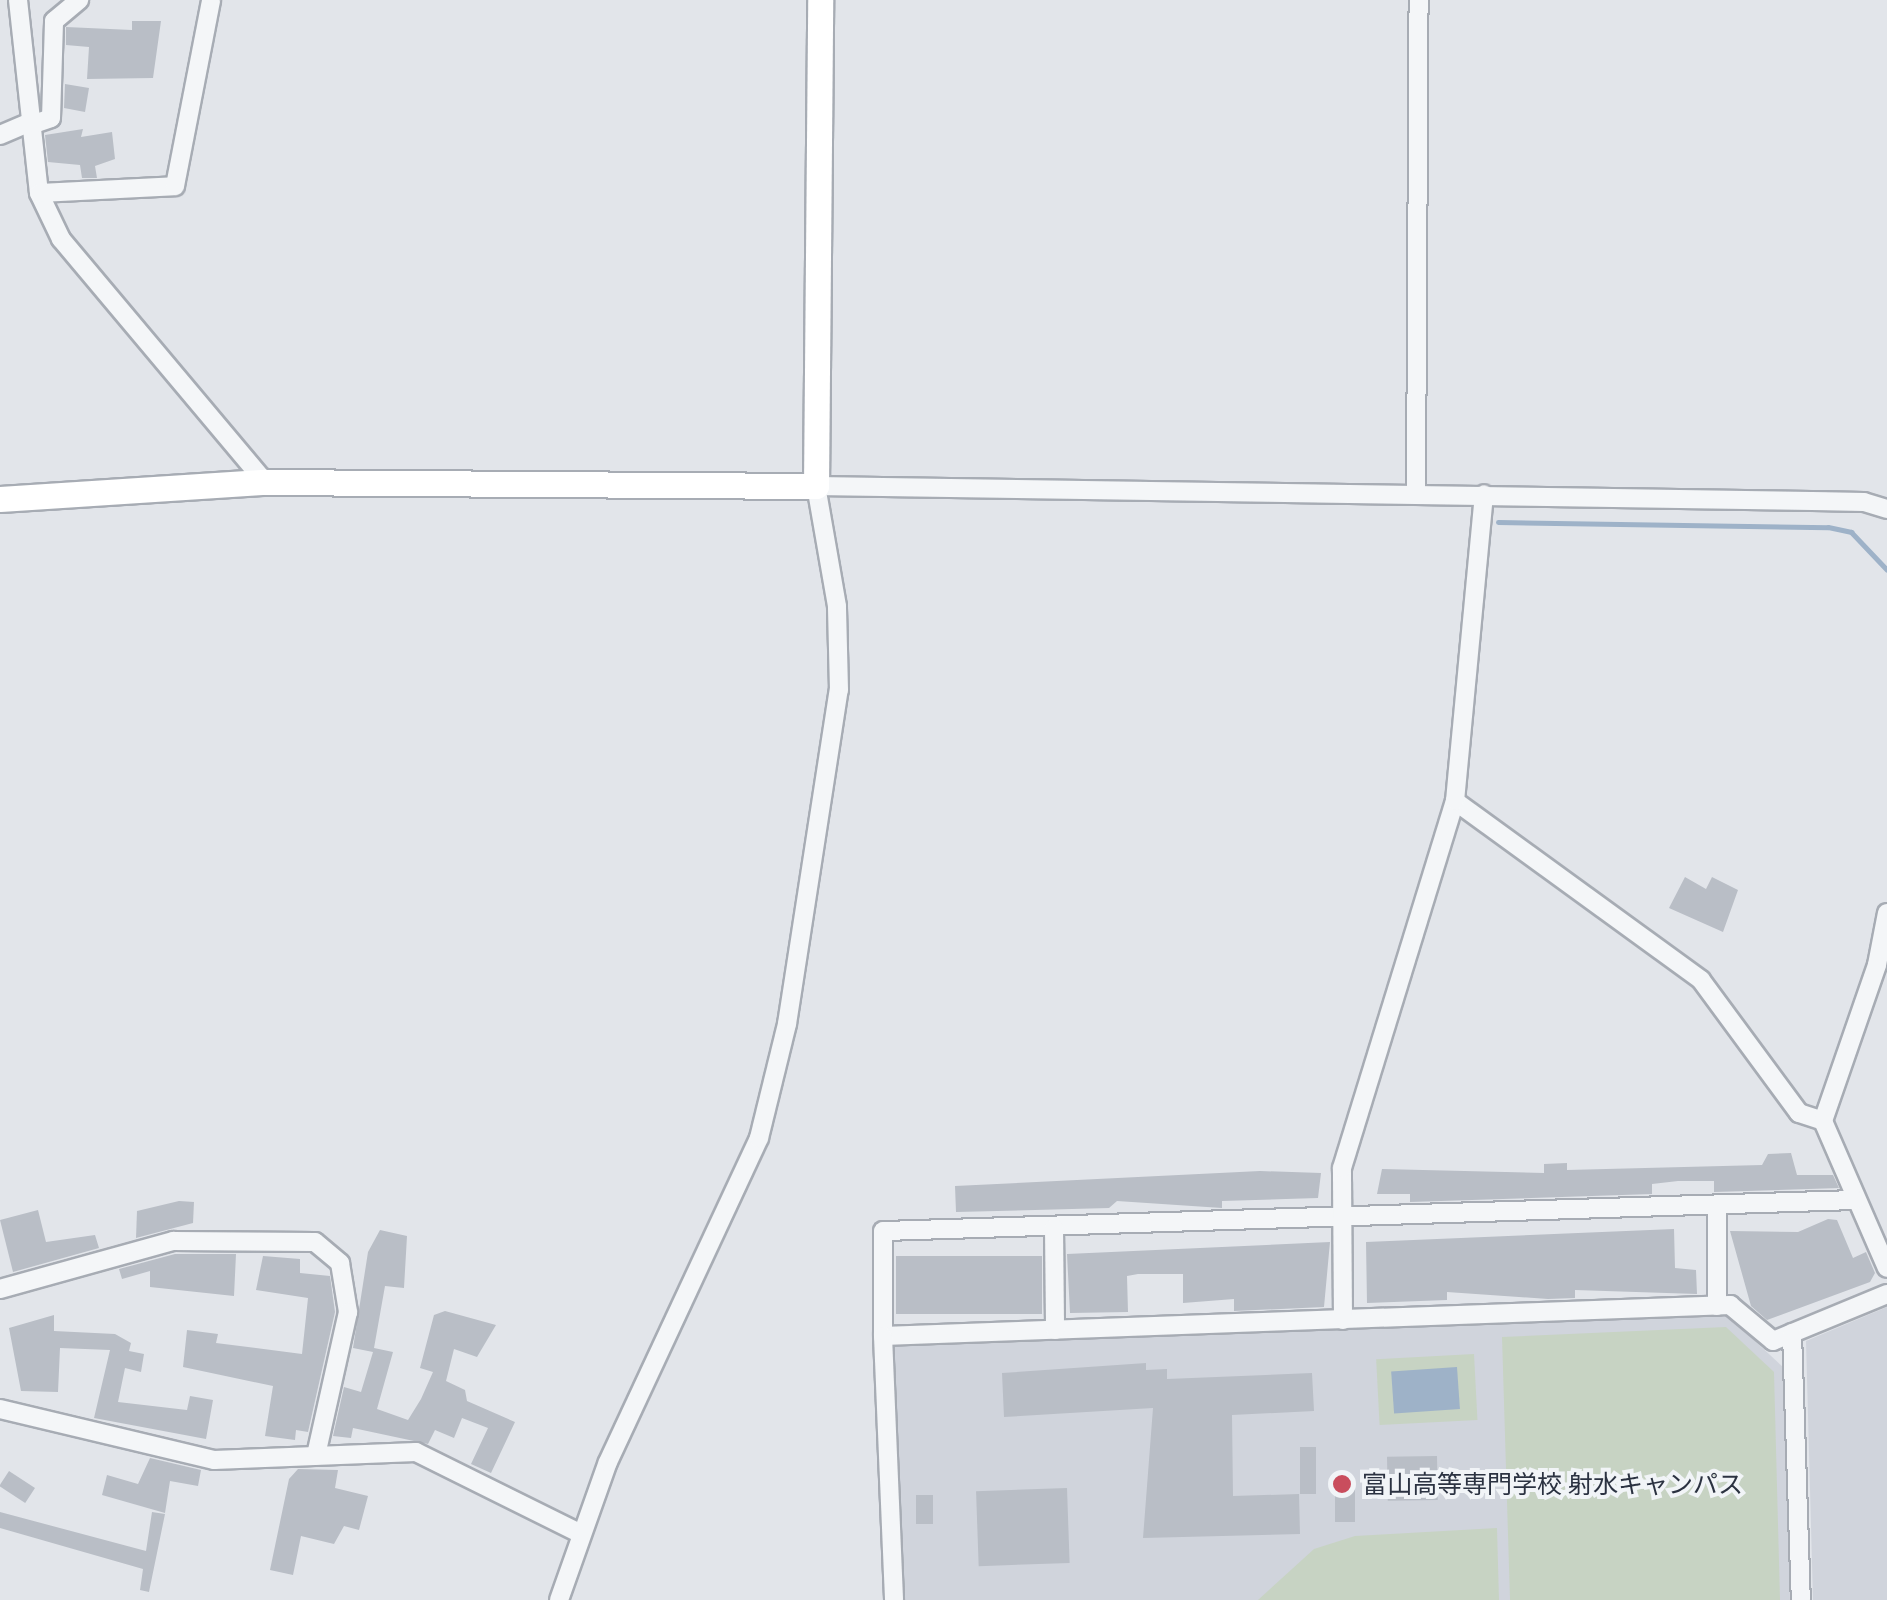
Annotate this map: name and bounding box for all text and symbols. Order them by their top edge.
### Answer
place label: 富山高等専門学校 射水キャンパス [1362,1469,1743,1499]
marker: 富山高等専門学校 射水キャンパス [1331,1473,1353,1495]

